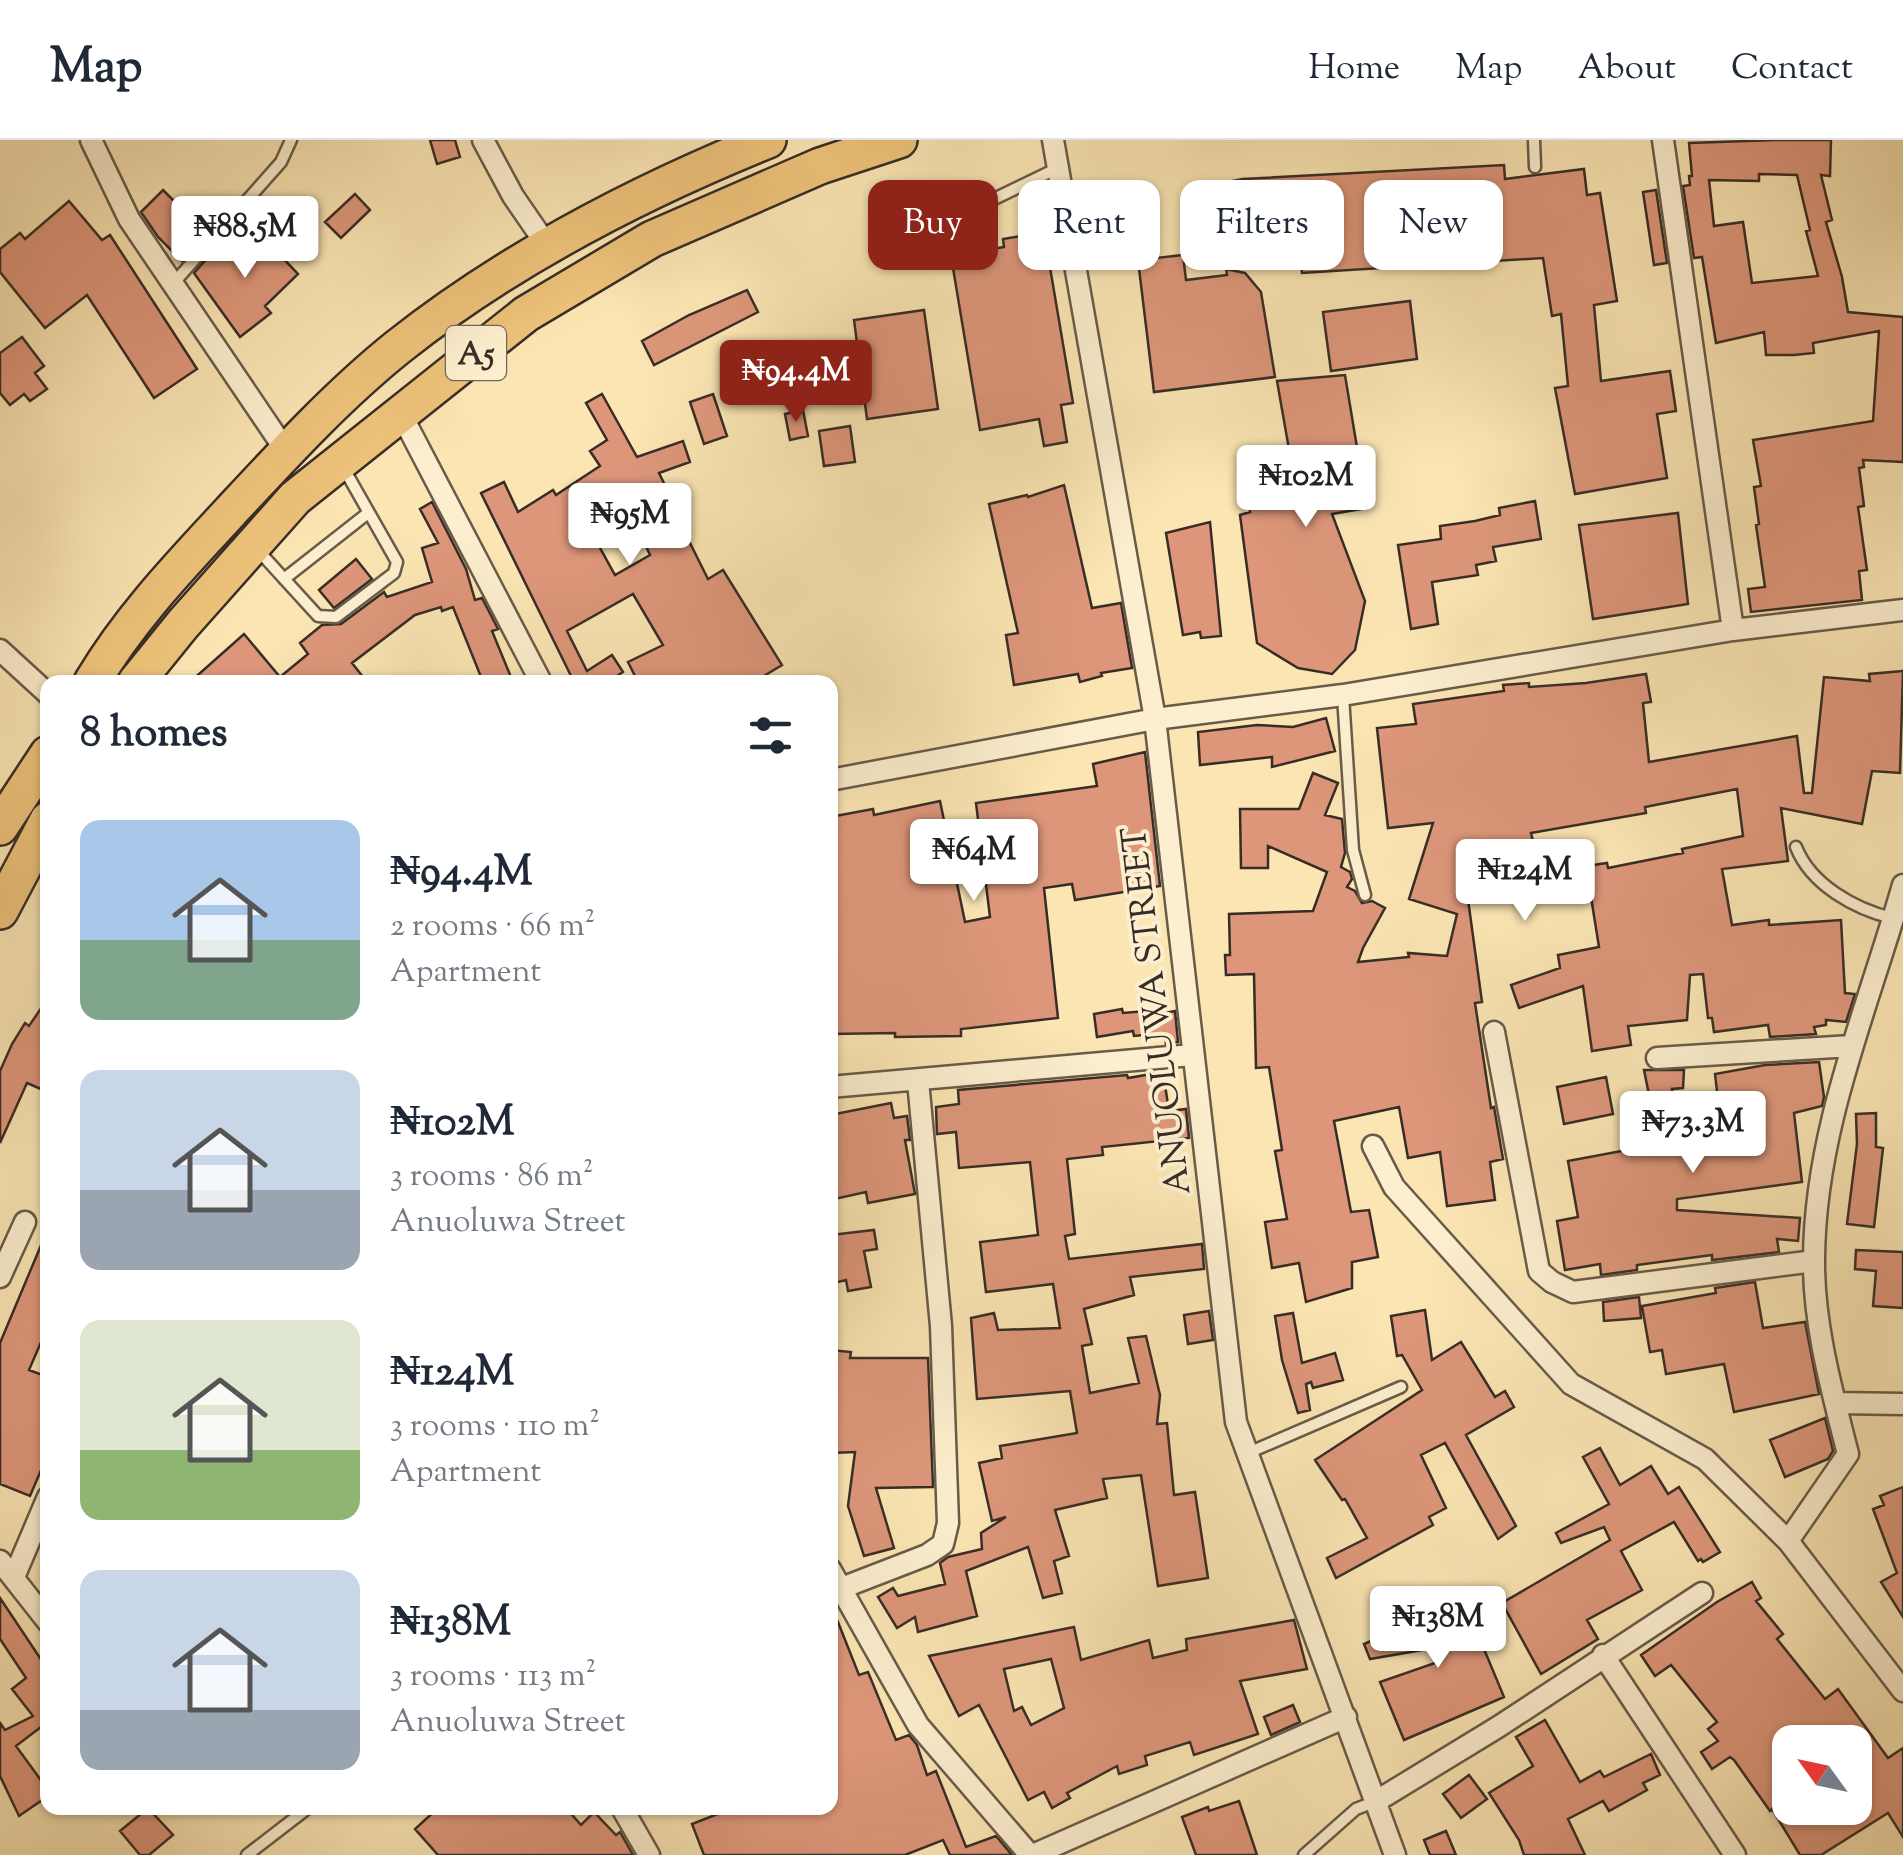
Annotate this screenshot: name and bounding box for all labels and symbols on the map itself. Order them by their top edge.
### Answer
pin: ₦88.5M [164,196,326,281]
road number: A5 [446,326,506,380]
pin: ₦94.4M [715,340,877,425]
pin: ₦102M [1236,445,1376,530]
pin: ₦95M [571,483,689,568]
pin: ₦64M [915,819,1033,904]
street label: ANUOLUWA STREET [1111,824,1206,1198]
pin: ₦124M [1455,839,1595,924]
pin: ₦73.3M [1612,1091,1774,1176]
pin: ₦138M [1368,1586,1508,1671]
north arrow [1772,1725,1872,1825]

